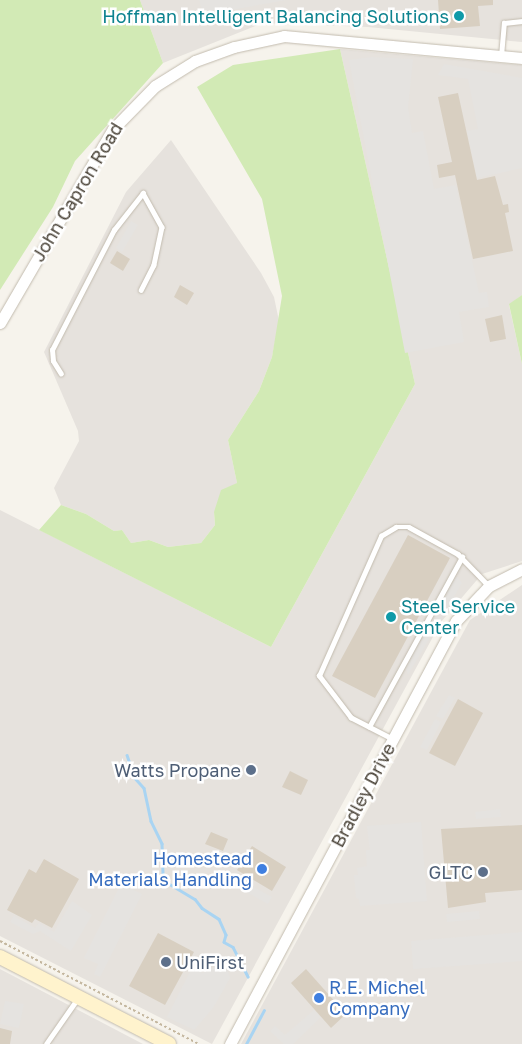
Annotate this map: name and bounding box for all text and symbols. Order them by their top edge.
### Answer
place label: Hoffman Intelligent Balancing Solutions [102,5,449,27]
marker: Hoffman Intelligent Balancing Solutions [453,10,465,22]
street label: John Capron Road [27,119,127,265]
place label: Steel Service Center [401,596,515,638]
marker: Steel Service Center [385,611,397,623]
street label: Bradley Drive [326,739,400,851]
place label: Watts Propane [114,759,241,781]
marker: Watts Propane [245,764,257,776]
place label: Homestead Materials Handling [88,848,252,891]
place label: GLTC [428,861,473,883]
marker: Homestead Materials Handling [256,863,268,875]
marker: GLTC [477,866,489,878]
place label: UniFirst [176,951,244,973]
marker: UniFirst [160,956,172,968]
place label: R.E. Michel Company [329,977,425,1020]
marker: R.E. Michel Company [313,992,325,1004]

